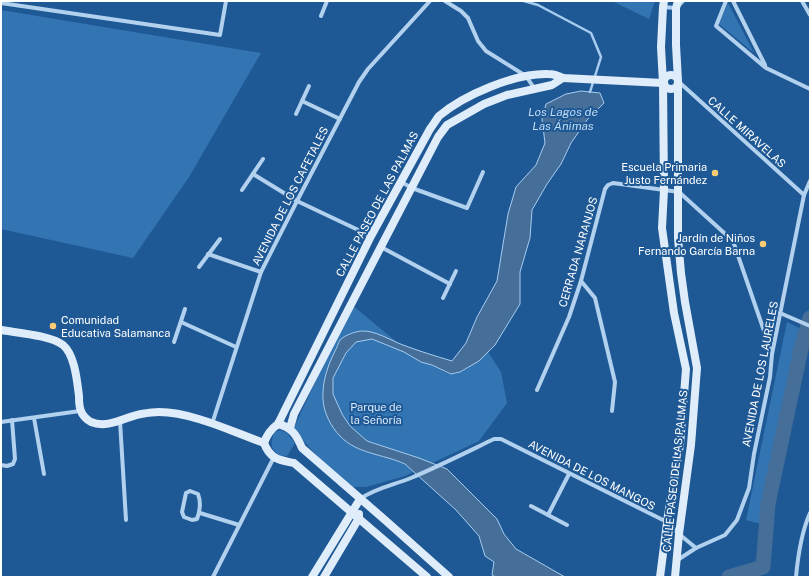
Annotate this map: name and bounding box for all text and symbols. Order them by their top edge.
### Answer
street label: CALLE MIRAVELAS [706,94,788,170]
water label: Los Lagos de Las Ánimas [528,105,598,133]
street label: AVENIDA DE LOS CAFETALES [250,125,330,267]
street label: CALLE PASEO DE LAS PALMAS [333,129,421,279]
place label: Escuela Primaria Justo Fernández [621,161,707,186]
marker: Escuela Primaria Justo Fernández [710,168,720,178]
street label: CERRADA NARANJOS [556,195,600,309]
place label: Jardín de Niños Fernando García Barna [638,232,755,257]
marker: Jardín de Niños Fernando García Barna [758,239,768,249]
street label: AVENIDA DE LOS LAURELES [740,300,780,448]
place label: Comunidad Educativa Salamanca [61,314,170,339]
marker: Comunidad Educativa Salamanca [48,321,58,331]
street label: CALLE PASEO DE LAS PALMAS [661,389,689,553]
park label: Parque de la Señoría [350,401,402,426]
street label: AVENIDA DE LOS MANGOS [527,438,657,512]

